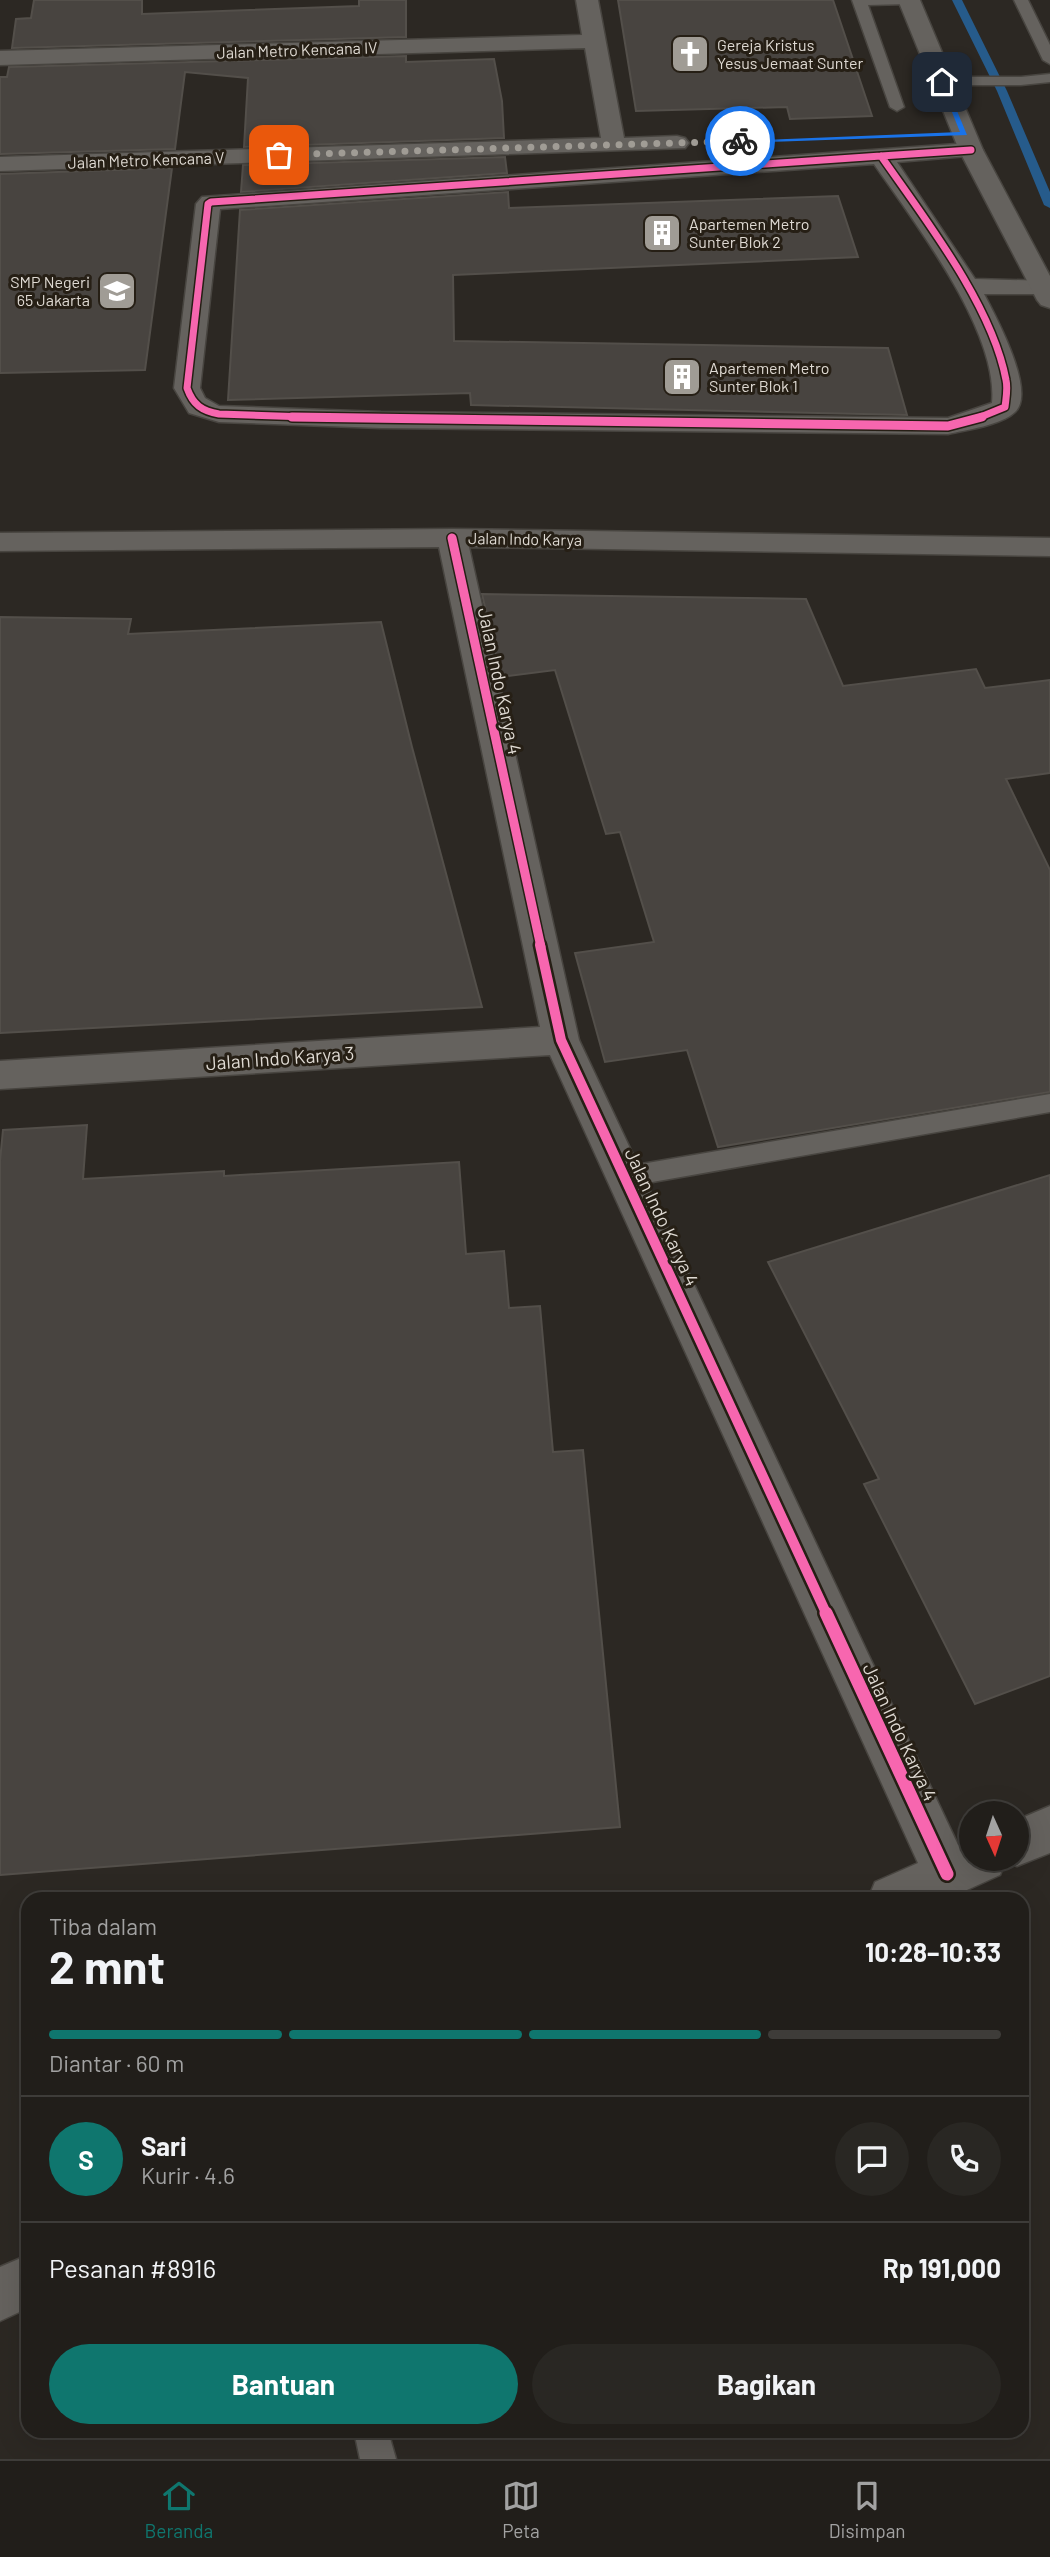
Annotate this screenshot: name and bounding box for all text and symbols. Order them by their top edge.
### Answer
church icon: Gereja Kristus Yesus Jemaat Sunter [669,33,711,75]
place label: Gereja Kristus Yesus Jemaat Sunter [717,35,864,72]
street label: Jalan Metro Kencana IV [216,37,378,62]
pin [912,52,972,112]
icon: home [923,63,961,101]
courier [705,106,775,176]
icon: bike [721,122,759,160]
pin [249,125,309,185]
icon: bag [260,136,298,174]
street label: Jalan Metro Kencana V [67,147,225,172]
building icon: Apartemen Metro Sunter Blok 2 [641,212,683,254]
place label: Apartemen Metro Sunter Blok 2 [689,214,810,251]
school or university icon: SMP Negeri 65 Jakarta [96,270,138,312]
place label: SMP Negeri 65 Jakarta [10,272,90,309]
building icon: Apartemen Metro Sunter Blok 1 [661,356,703,398]
place label: Apartemen Metro Sunter Blok 1 [709,358,830,395]
street label: Jalan Indo Karya [468,528,582,549]
street label: Jalan Indo Karya 4 [474,605,527,756]
street label: Jalan Indo Karya 3 [205,1041,355,1074]
street label: Jalan Indo Karya 4 [620,1144,704,1289]
street label: Jalan Indo Karya 4 [858,1659,942,1804]
north arrow [959,1801,1029,1871]
map controls [959,1801,1029,1871]
text: Tiba dalam [49,1912,157,1940]
text: 10:28–10:33 [865,1936,1001,1967]
text: 2 mnt [49,1938,165,1993]
text: Diantar · 60 m [49,2049,184,2077]
button: chat [835,2122,909,2196]
button: phone [927,2122,1001,2196]
text: Sari [141,2130,187,2161]
text: S [78,2144,94,2175]
text: Kurir · 4.6 [141,2161,235,2189]
text: Pesanan #8916 [49,2252,216,2283]
text: Rp 191,000 [883,2252,1001,2283]
button: Bantuan [49,2344,518,2424]
button: Bagikan [532,2344,1001,2424]
tab: Beranda [144,2477,213,2542]
tab: Peta [502,2477,540,2542]
tab: Disimpan [829,2477,906,2542]

